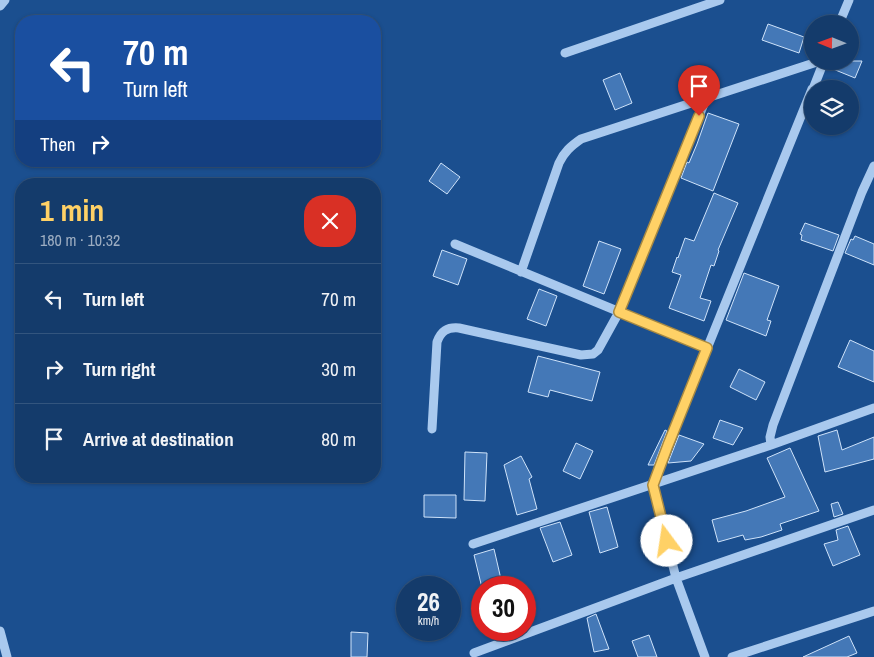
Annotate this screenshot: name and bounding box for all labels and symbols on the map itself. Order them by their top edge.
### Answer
north arrow [804,15,859,70]
pin [678,65,720,116]
position arrow [640,514,692,566]
speed limit sign: 30 [471,576,536,641]

